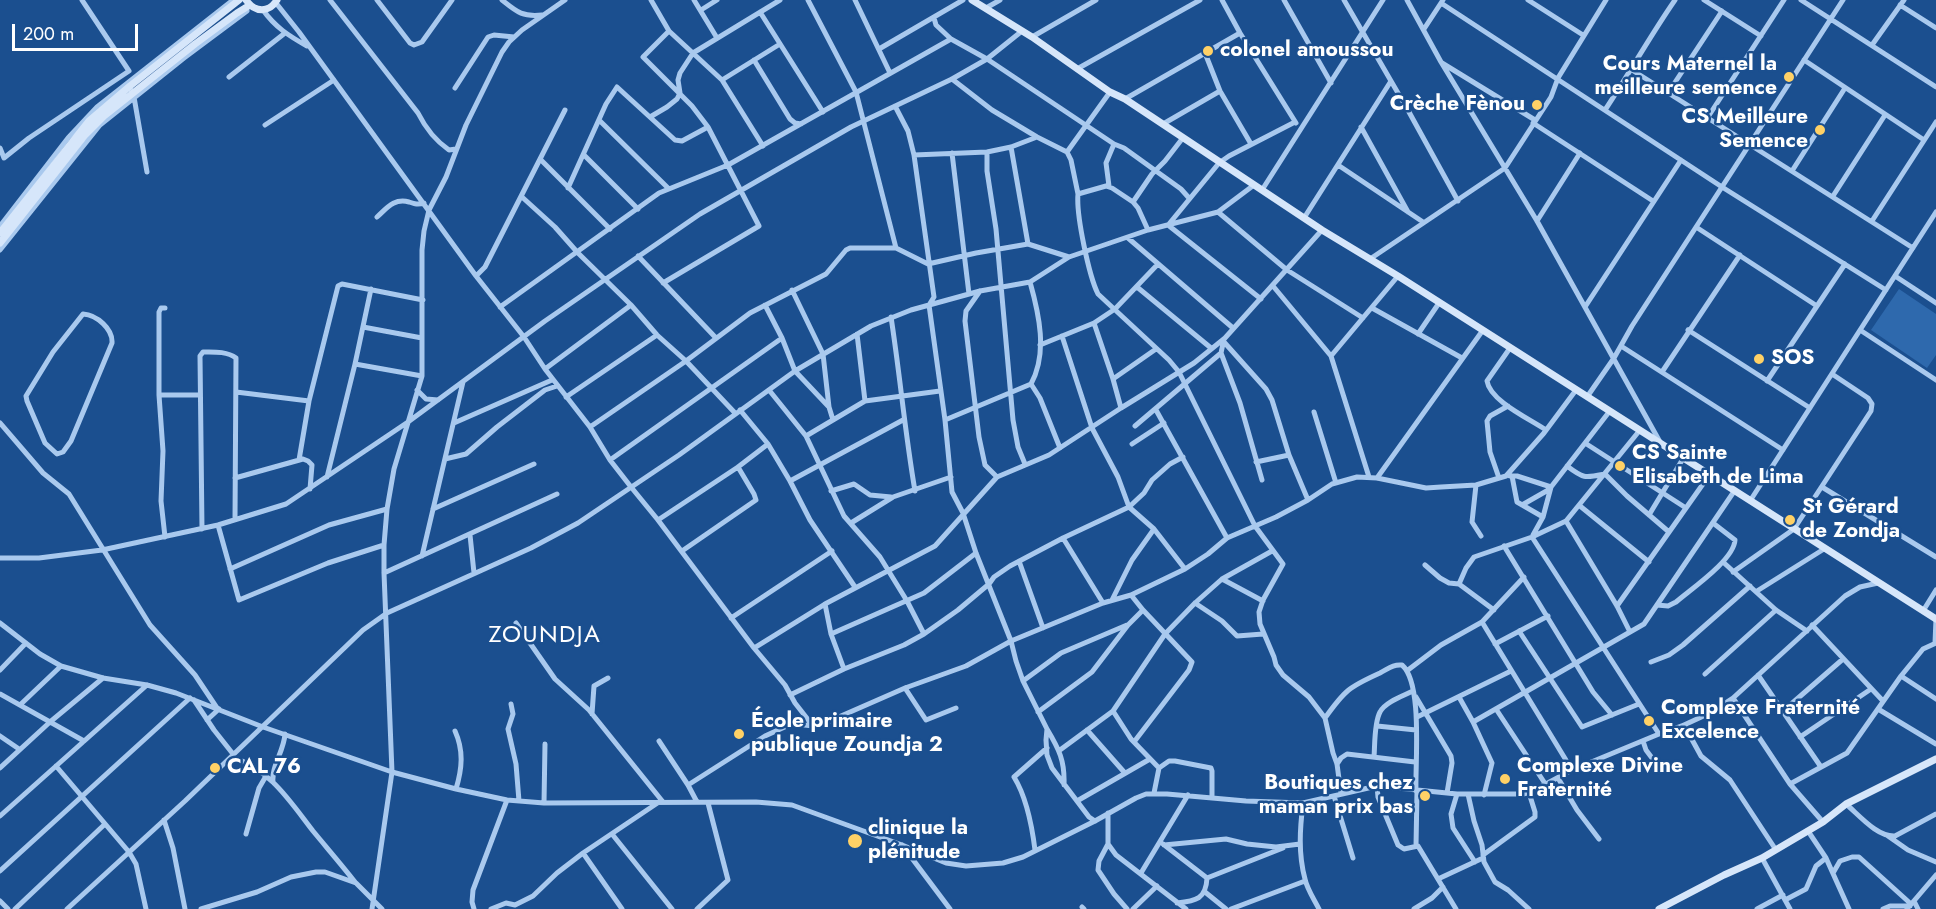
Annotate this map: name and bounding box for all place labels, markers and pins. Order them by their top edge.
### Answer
place label: colonel amoussou [1220,38,1394,64]
marker: colonel amoussou [1201,44,1215,58]
place label: Cours Maternel la meilleure semence [1595,52,1777,102]
marker: Cours Maternel la meilleure semence [1782,70,1796,84]
place label: Crèche Fènou [1390,92,1525,118]
marker: Crèche Fènou [1530,98,1544,112]
place label: CS Meilleure Semence [1682,105,1808,155]
marker: CS Meilleure Semence [1813,123,1827,137]
place label: SOS [1771,346,1814,372]
marker: SOS [1752,352,1766,366]
place label: CS Sainte Elisabeth de Lima [1632,441,1804,491]
marker: CS Sainte Elisabeth de Lima [1613,459,1627,473]
place label: St Gérard de Zondja [1802,495,1900,545]
marker: St Gérard de Zondja [1783,513,1797,527]
place label: Complexe Fraternité Excelence [1661,696,1860,746]
place label: École primaire publique Zoundja 2 [751,709,943,759]
marker: Complexe Fraternité Excelence [1642,714,1656,728]
marker: École primaire publique Zoundja 2 [732,727,746,741]
place label: Complexe Divine Fraternité [1517,754,1683,804]
place label: CAL 76 [227,755,301,781]
marker: CAL 76 [208,761,222,775]
place label: Boutiques chez maman prix bas [1259,771,1413,821]
marker: Complexe Divine Fraternité [1498,772,1512,786]
marker: Boutiques chez maman prix bas [1418,789,1432,803]
place label: clinique la plénitude [868,816,968,866]
marker: clinique la plénitude [846,832,864,850]

